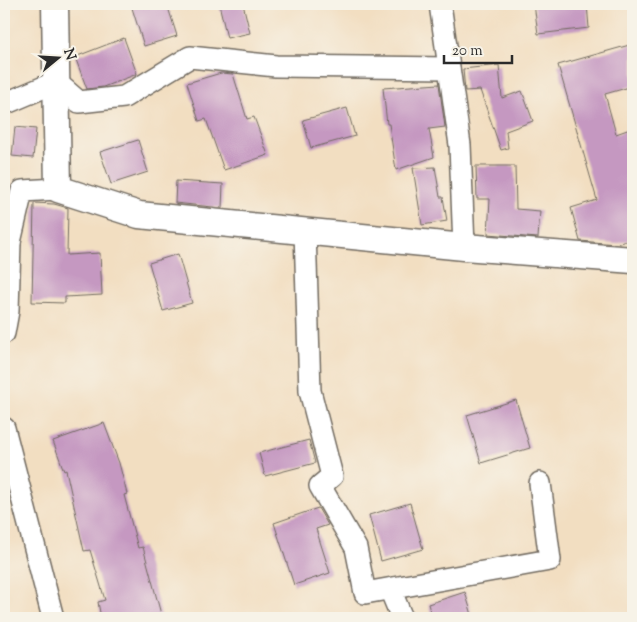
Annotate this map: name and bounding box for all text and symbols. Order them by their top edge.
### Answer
north arrow [32,32,82,82]
scale bar [444,32,512,64]
text: 20 m [452,41,483,62]
text: N [57,46,80,63]

